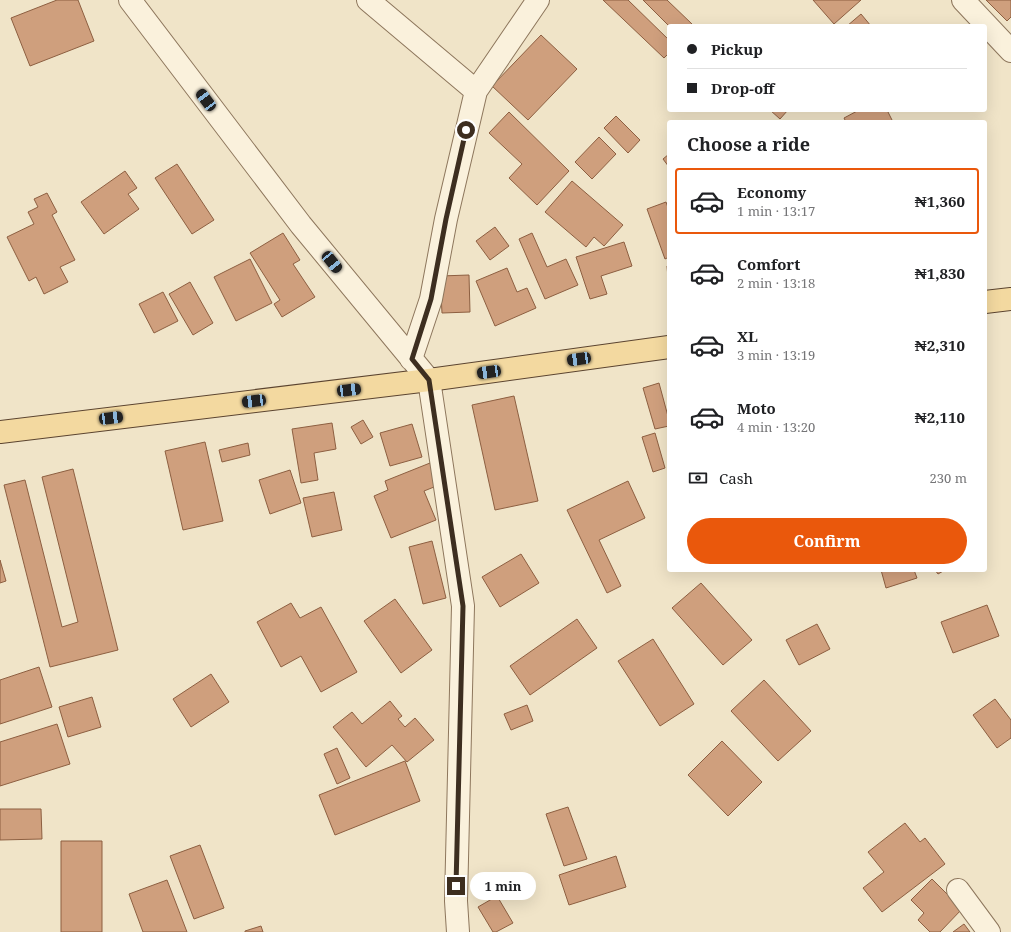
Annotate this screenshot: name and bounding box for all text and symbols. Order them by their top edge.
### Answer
text: Pickup [711,39,763,59]
text: Drop-off [711,78,775,98]
car [194,87,218,113]
route start [457,121,475,139]
text: Choose a ride [687,132,810,156]
text: Economy [737,182,806,202]
icon: car [689,183,725,219]
text: ₦1,360 [915,191,965,211]
text: 1 min · 13:17 [737,202,815,220]
car [320,249,344,275]
text: Comfort [737,254,800,274]
icon: car [689,255,725,291]
text: ₦1,830 [915,263,965,283]
text: 2 min · 13:18 [737,274,815,292]
text: XL [737,326,758,346]
icon: car [689,327,725,363]
text: ₦2,310 [915,335,965,355]
text: 3 min · 13:19 [737,346,815,364]
car [566,351,592,367]
car [476,364,502,380]
car [336,383,362,397]
car [241,394,267,408]
text: Moto [737,398,776,418]
icon: car [689,399,725,435]
text: ₦2,110 [915,407,965,427]
car [98,411,124,425]
text: 4 min · 13:20 [737,418,815,436]
icon: cash [687,467,709,489]
text: Cash [719,468,753,488]
text: 230 m [930,469,967,487]
button: Confirm [687,518,967,564]
callout: 1 min [470,872,536,900]
route end [447,877,465,895]
text: 1 min [485,877,521,895]

